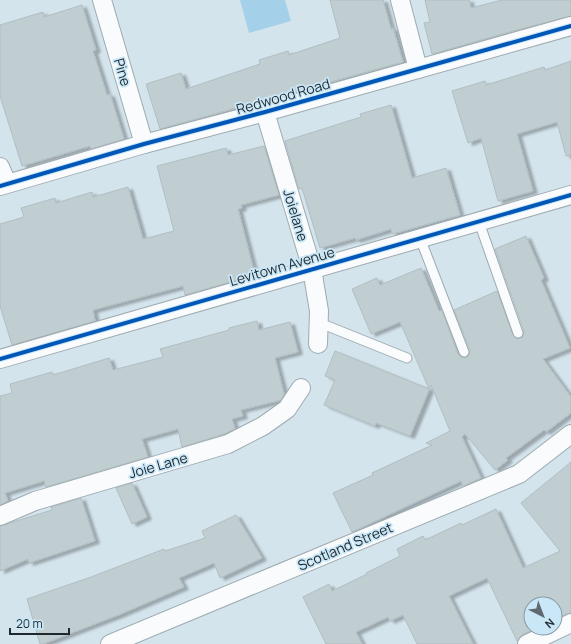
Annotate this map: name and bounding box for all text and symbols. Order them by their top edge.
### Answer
street label: Pine [110,56,136,88]
street label: Redwood Road [234,74,332,118]
street label: Joielane [279,187,313,243]
street label: Levitown Avenue [227,242,337,290]
street label: Joie Lane [126,448,190,482]
street label: Scotland Street [295,517,396,575]
north arrow [523,596,563,636]
scale bar [10,610,69,636]
text: 20 m [16,615,43,632]
text: N [542,616,558,632]

